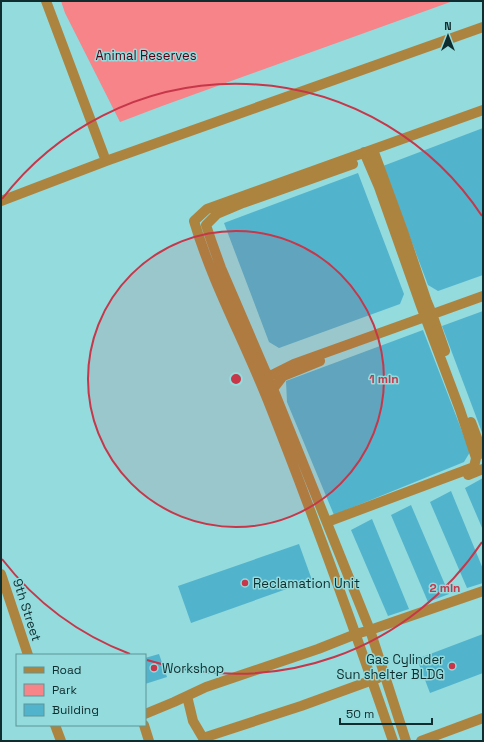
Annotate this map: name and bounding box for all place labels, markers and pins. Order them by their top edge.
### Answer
centre of rings [229,372,243,386]
place label: Reclamation Unit [253,575,360,592]
marker: Reclamation Unit [240,578,250,588]
place label: Gas Cylinder Sun shelter BLDG [336,651,444,683]
place label: Workshop [162,660,224,677]
marker: Gas Cylinder Sun shelter BLDG [447,661,457,671]
marker: Workshop [149,663,159,673]

